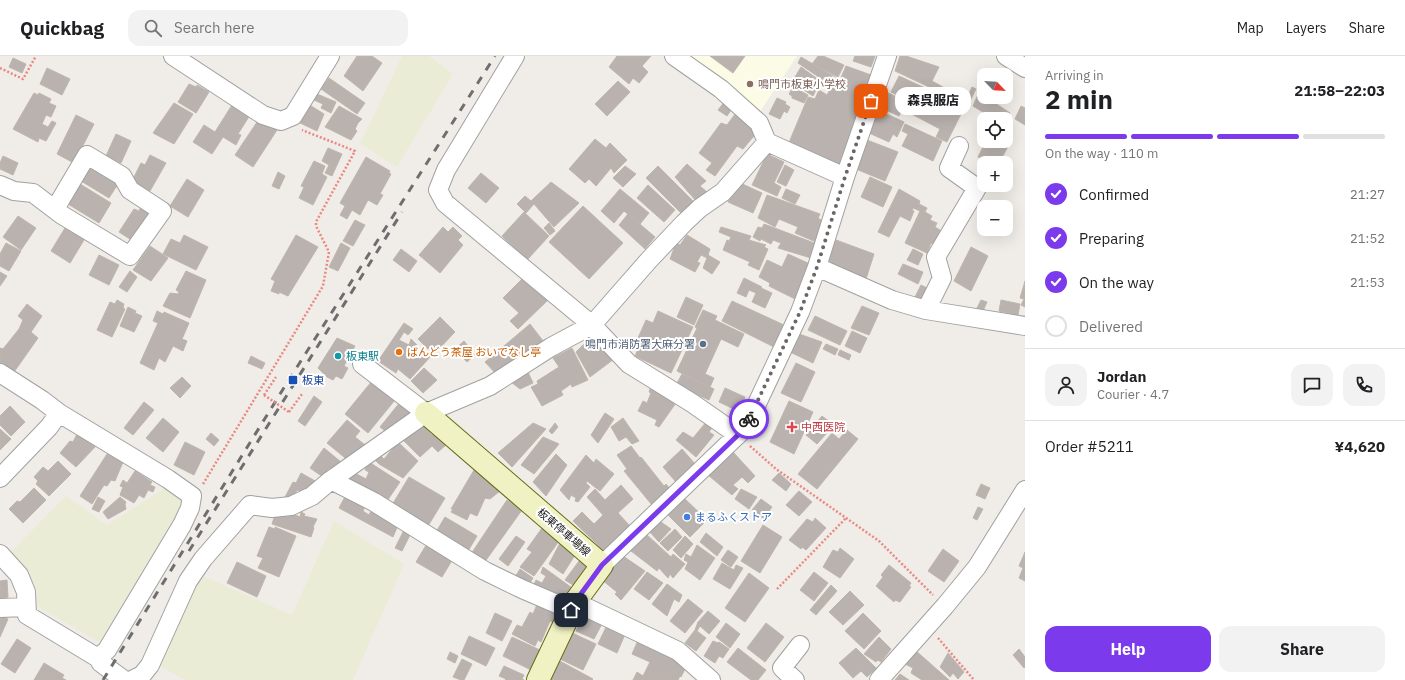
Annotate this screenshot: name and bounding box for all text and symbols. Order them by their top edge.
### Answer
search box [128,10,408,46]
text: Quickbag [20,16,104,40]
icon: search [142,17,164,39]
text: Search here [174,18,254,37]
text: Map [1237,19,1264,37]
text: Layers [1286,19,1327,37]
text: Share [1349,19,1385,37]
text: Arriving in [1045,67,1104,84]
north arrow [977,68,1013,104]
map controls [977,68,1013,236]
place label: 鳴門市板東小学校 [758,77,846,91]
marker: 鳴門市板東小学校 [745,79,755,89]
text: 21:58–22:03 [1294,81,1385,100]
text: 2 min [1045,82,1113,116]
pin [854,84,888,118]
callout: 森呉服店 [895,87,971,115]
icon: bag [860,90,882,112]
text: 森呉服店 [907,92,959,109]
button: locate [977,112,1013,148]
text: On the way · 110 m [1045,145,1158,162]
button: + [977,156,1013,192]
icon: check [1045,183,1067,205]
text: Confirmed [1079,185,1149,204]
text: 21:27 [1350,186,1385,203]
button: − [977,200,1013,236]
icon: check [1045,227,1067,249]
text: Preparing [1079,229,1144,248]
text: 21:52 [1350,230,1385,247]
icon: check [1045,271,1067,293]
text: On the way [1079,273,1154,292]
text: 21:53 [1350,274,1385,291]
text: Delivered [1079,317,1143,336]
place label: 鳴門市消防署大麻分署 [585,337,695,351]
marker: 鳴門市消防署大麻分署 [698,339,708,349]
place label: ばんどう茶屋 おいでなし亭 [407,345,541,359]
marker: ばんどう茶屋 おいでなし亭 [394,347,404,357]
place label: 板東駅 [346,349,379,363]
marker: 板東駅 [333,351,343,361]
button: person [1045,364,1087,406]
button: chat [1291,364,1333,406]
button: phone [1343,364,1385,406]
text: Jordan [1097,367,1146,386]
place label: 板東 [302,373,324,387]
marker: 板東 [287,374,299,386]
text: Courier · 4.7 [1097,386,1169,403]
courier [729,399,769,439]
icon: bike [738,408,760,430]
place label: 中西医院 [801,420,845,434]
marker: 中西医院 [786,421,798,433]
text: Order #5211 [1045,437,1134,456]
text: ¥4,620 [1335,437,1385,456]
street label: 板東停車場線 [535,505,593,559]
place label: まるふくストア [695,510,772,524]
marker: まるふくストア [682,512,692,522]
pin [554,593,588,627]
icon: home [560,599,582,621]
button: Help [1045,626,1211,672]
button: Share [1219,626,1385,672]

